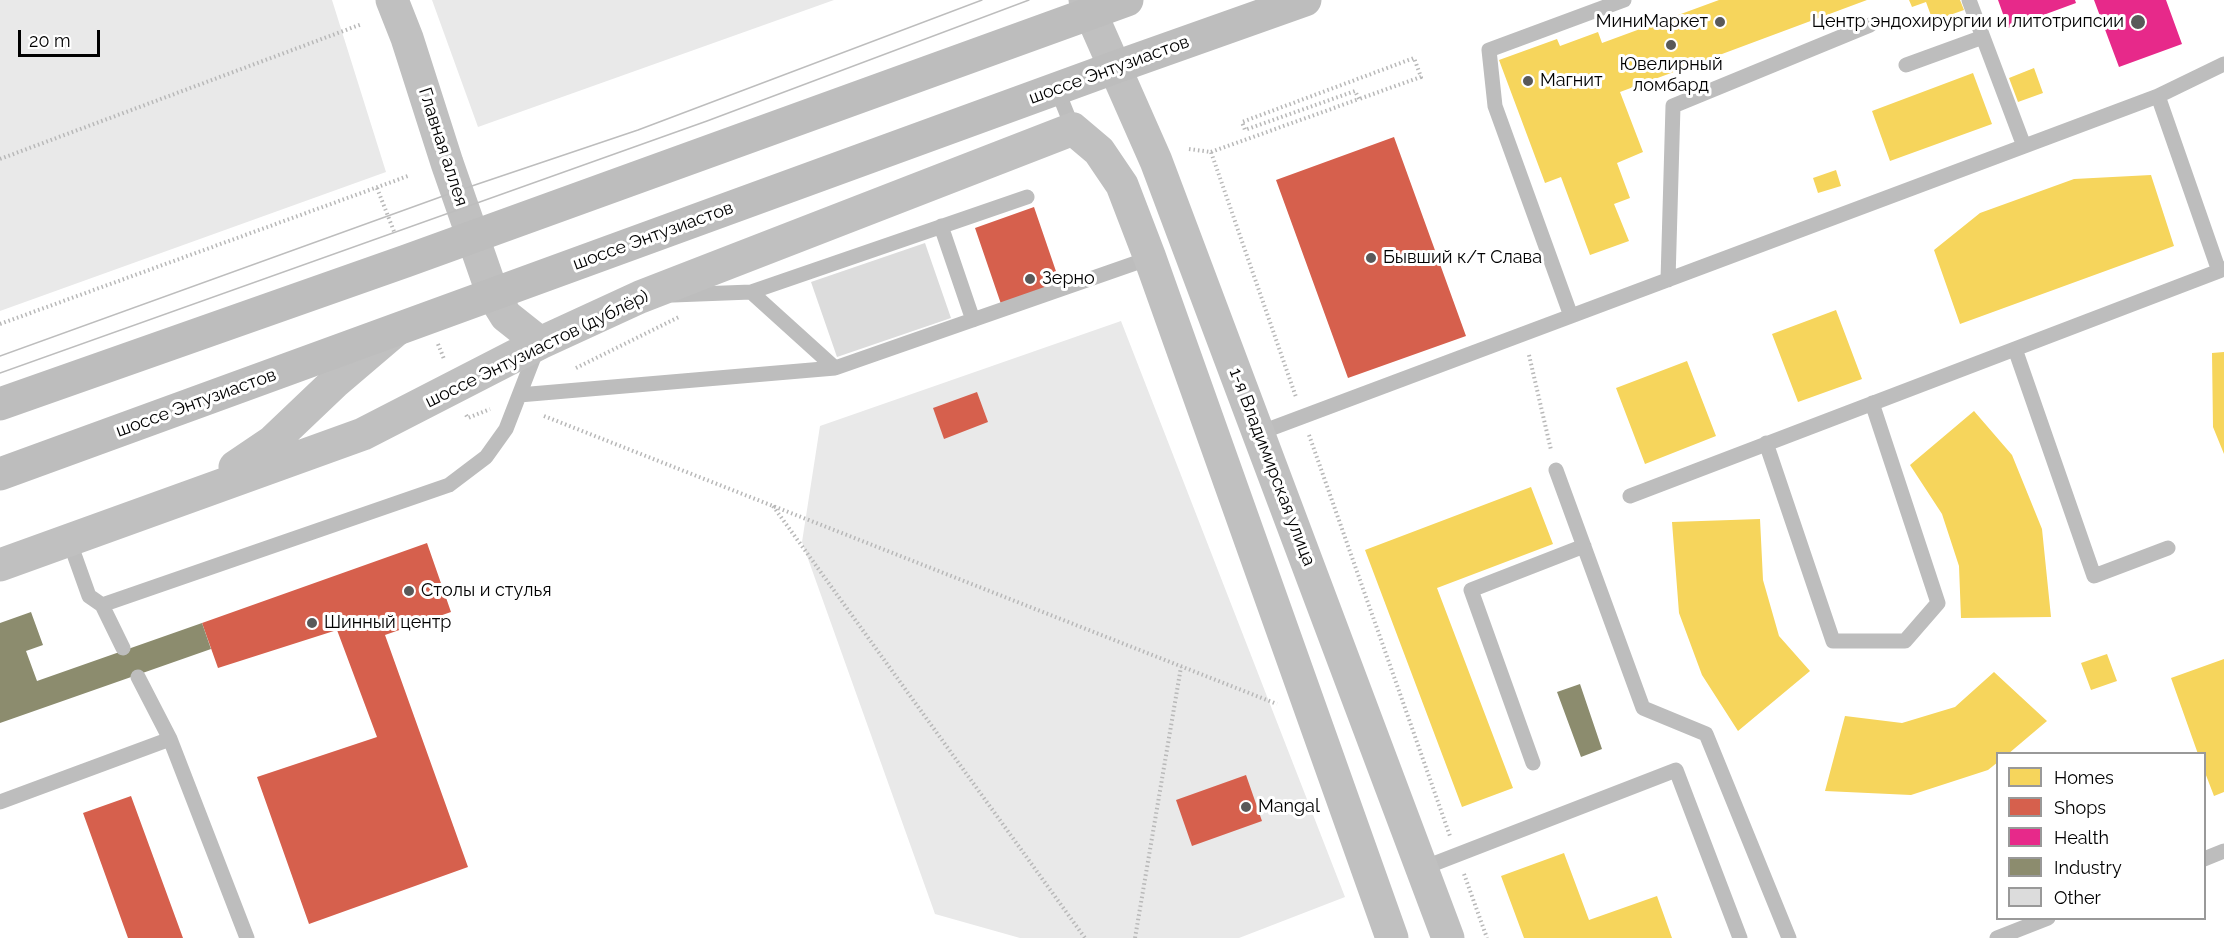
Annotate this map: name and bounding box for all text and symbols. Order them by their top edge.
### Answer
place label: МиниМаркет [1596,11,1708,33]
place label: Центр эндохирургии и литотрипсии [1812,11,2124,33]
marker: Центр эндохирургии и литотрипсии [2129,13,2147,31]
marker: МиниМаркет [1713,15,1727,29]
scale bar [21,18,104,56]
text: 20 m [29,30,71,51]
street label: шоссе Энтузиастов [1026,31,1192,109]
marker: Ювелирный ломбард [1664,38,1678,52]
place label: Ювелирный ломбард [1619,54,1723,97]
place label: Магнит [1540,70,1603,92]
marker: Магнит [1521,74,1535,88]
street label: Главная аллея [414,85,472,209]
street label: шоссе Энтузиастов [570,197,736,275]
place label: Бывший к/т Слава [1383,247,1542,269]
marker: Бывший к/т Слава [1364,251,1378,265]
place label: Зерно [1042,268,1095,290]
marker: Зерно [1023,272,1037,286]
street label: шоссе Энтузиастов (дублёр) [422,285,652,413]
street label: шоссе Энтузиастов [113,364,279,442]
street label: 1-я Владимирская улица [1224,365,1320,569]
place label: Столы и стулья [421,580,552,602]
marker: Столы и стулья [402,584,416,598]
place label: Шинный центр [324,612,451,634]
marker: Шинный центр [305,616,319,630]
legend [1996,752,2206,920]
text: Homes [2054,767,2114,788]
place label: Mangal [1258,796,1320,818]
text: Shops [2054,797,2106,818]
marker: Mangal [1239,800,1253,814]
text: Health [2054,827,2109,848]
text: Industry [2054,857,2122,878]
text: Other [2054,887,2101,908]

